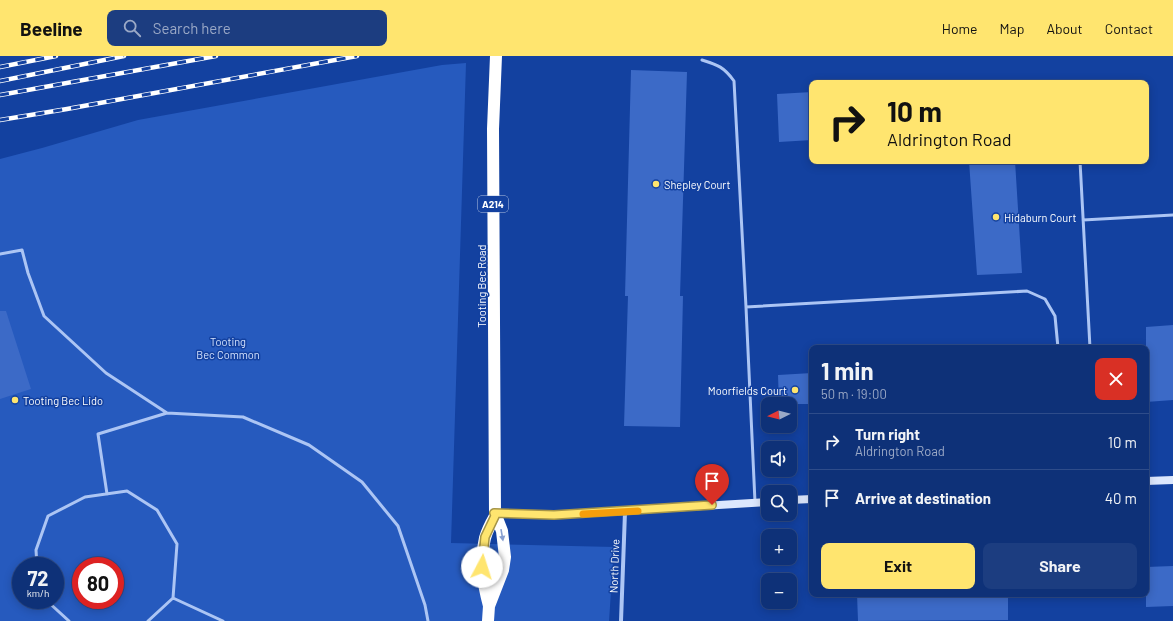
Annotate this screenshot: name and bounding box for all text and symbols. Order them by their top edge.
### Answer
search box [107,10,387,46]
text: Beeline [20,17,83,40]
icon: search [121,17,143,39]
text: Search here [153,19,231,37]
text: Home [942,20,978,37]
text: Map [1000,20,1024,37]
text: About [1046,20,1083,37]
text: Contact [1105,20,1153,37]
text: 10 m [887,94,942,128]
icon: right [821,96,873,148]
text: Aldrington Road [887,128,1012,150]
place label: Shepley Court [664,178,730,191]
marker: Shepley Court [651,179,661,189]
road number: A214 [478,196,508,212]
place label: Hidaburn Court [1004,211,1076,224]
marker: Hidaburn Court [991,212,1001,222]
street label: Tooting Bec Road [475,244,488,328]
park label: Tooting Bec Common [196,335,260,361]
text: 1 min [821,356,874,385]
button: close [1095,358,1137,400]
place label: Moorfields Court [708,384,787,397]
marker: Moorfields Court [790,385,800,395]
text: 50 m · 19:00 [821,386,887,402]
place label: Tooting Bec Lido [23,394,103,407]
marker: Tooting Bec Lido [10,395,20,405]
north arrow [761,397,797,433]
map controls [761,397,797,609]
text: Turn right [855,425,920,443]
icon: right [821,431,843,453]
text: 10 m [1108,433,1137,451]
button: sound [761,441,797,477]
text: Aldrington Road [855,443,945,459]
pin [695,464,729,505]
icon: arrive [701,470,723,492]
button: search [761,485,797,521]
icon: arrive [821,487,843,509]
text: Arrive at destination [855,489,991,507]
text: 40 m [1105,489,1137,507]
one-way arrow [499,529,505,542]
button: + [761,529,797,565]
street label: North Drive [607,539,621,593]
button: Exit [821,543,975,589]
button: Share [983,543,1137,589]
position arrow [461,546,503,588]
speed limit sign: 80 [72,557,124,609]
text: 72 [27,566,49,590]
button: − [761,573,797,609]
text: km/h [27,587,49,599]

